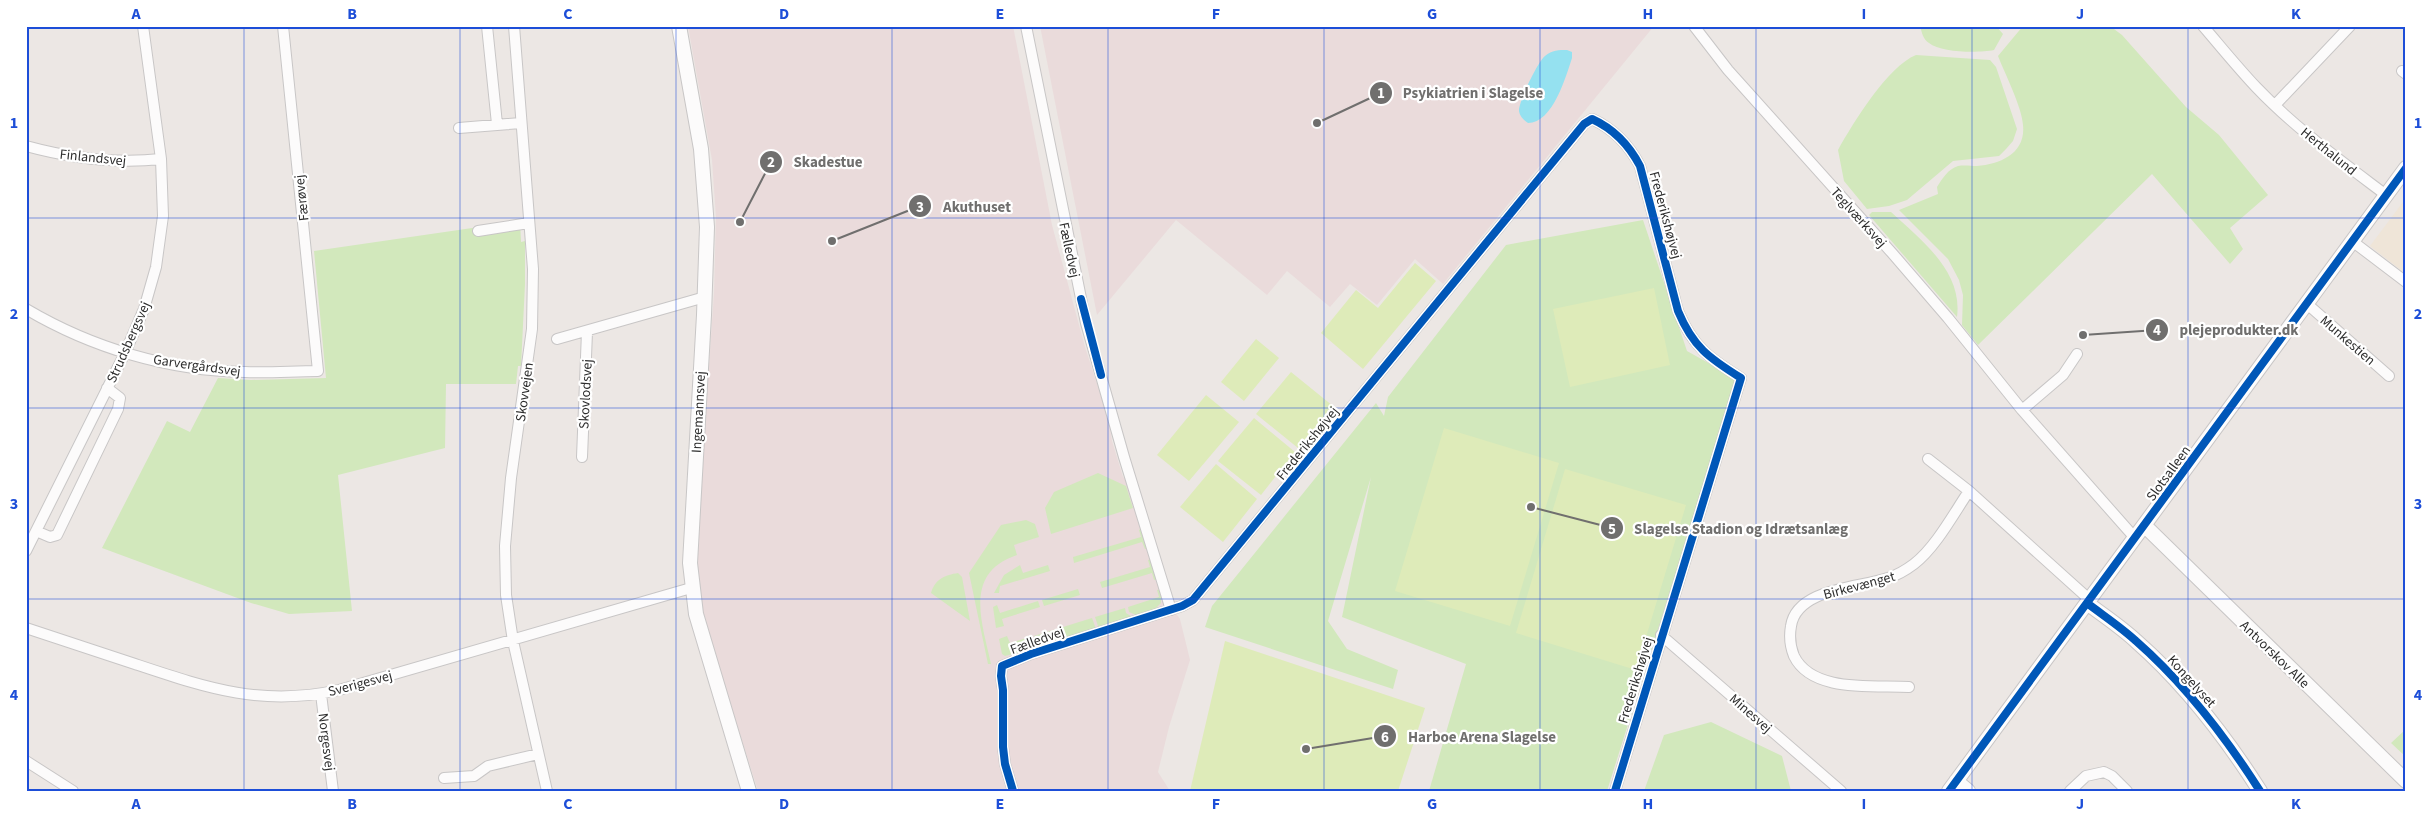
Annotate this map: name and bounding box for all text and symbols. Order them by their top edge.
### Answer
text: A [130,3,141,25]
text: B [347,3,357,25]
text: C [563,3,573,25]
text: D [779,3,789,25]
text: E [996,3,1004,25]
text: F [1212,3,1220,25]
text: G [1427,3,1437,25]
text: H [1643,3,1653,25]
text: I [1862,3,1866,25]
text: J [2076,3,2084,25]
text: K [2291,3,2301,25]
callout: Psykiatrien i Slagelse [1368,78,1553,108]
text: 1 [1377,83,1385,104]
text: Psykiatrien i Slagelse [1403,83,1543,104]
text: 1 [10,112,18,134]
text: 1 [2414,112,2422,134]
street label: Herthalund [2296,123,2361,181]
street label: Finlandsvej [59,145,127,171]
callout: Skadestue [759,147,873,177]
text: 2 [767,152,775,173]
text: Skadestue [793,152,863,173]
street label: Frederikshøjvej [1644,169,1686,261]
street label: Færøvej [290,174,314,222]
street label: Teglværksvej [1825,183,1891,252]
callout: Akuthuset [908,191,1021,221]
text: 3 [916,197,924,218]
text: Akuthuset [942,197,1011,218]
street label: Fælledvej [1053,221,1085,280]
street label: Strudsbergsvej [102,299,156,386]
text: 2 [10,303,18,325]
text: 2 [2414,303,2422,325]
street label: Munkestien [2315,311,2379,370]
callout: plejeprodukter.dk [2144,315,2308,345]
text: 4 [2153,320,2161,341]
text: plejeprodukter.dk [2179,320,2299,341]
street label: Garvergårdsvej [152,350,242,382]
street label: Skovlodsvej [574,359,598,429]
street label: Skovvejen [511,361,539,423]
street label: Ingemannsvej [687,371,711,453]
street label: Frederikshøjvej [1272,402,1344,485]
street label: Slotsalleen [2142,442,2196,506]
text: 3 [10,493,18,515]
text: 3 [2414,493,2422,515]
callout: Slagelse Stadion og Idrætsanlæg [1599,513,1858,543]
text: 5 [1608,519,1616,540]
text: Slagelse Stadion og Idrætsanlæg [1634,519,1848,540]
street label: Birkevænget [1821,567,1898,605]
street label: Antvorskov Alle [2235,616,2314,693]
street label: Fælledvej [1008,622,1067,660]
street label: Frederikshøjvej [1613,634,1659,726]
street label: Kongelyset [2162,651,2220,713]
street label: Sverigesvej [326,666,395,702]
text: 4 [10,684,19,706]
text: 4 [2414,684,2423,706]
street label: Minesvej [1725,689,1776,738]
street label: Norgesvej [313,712,339,772]
callout: Harboe Arena Slagelse [1373,721,1566,751]
text: 6 [1381,727,1389,748]
text: Harboe Arena Slagelse [1408,727,1556,748]
text: A [130,793,141,815]
text: B [347,793,357,815]
text: C [563,793,573,815]
text: D [779,793,789,815]
text: E [996,793,1004,815]
text: F [1212,793,1220,815]
text: G [1427,793,1437,815]
text: H [1643,793,1653,815]
text: I [1862,793,1866,815]
text: J [2076,793,2084,815]
text: K [2291,793,2301,815]

